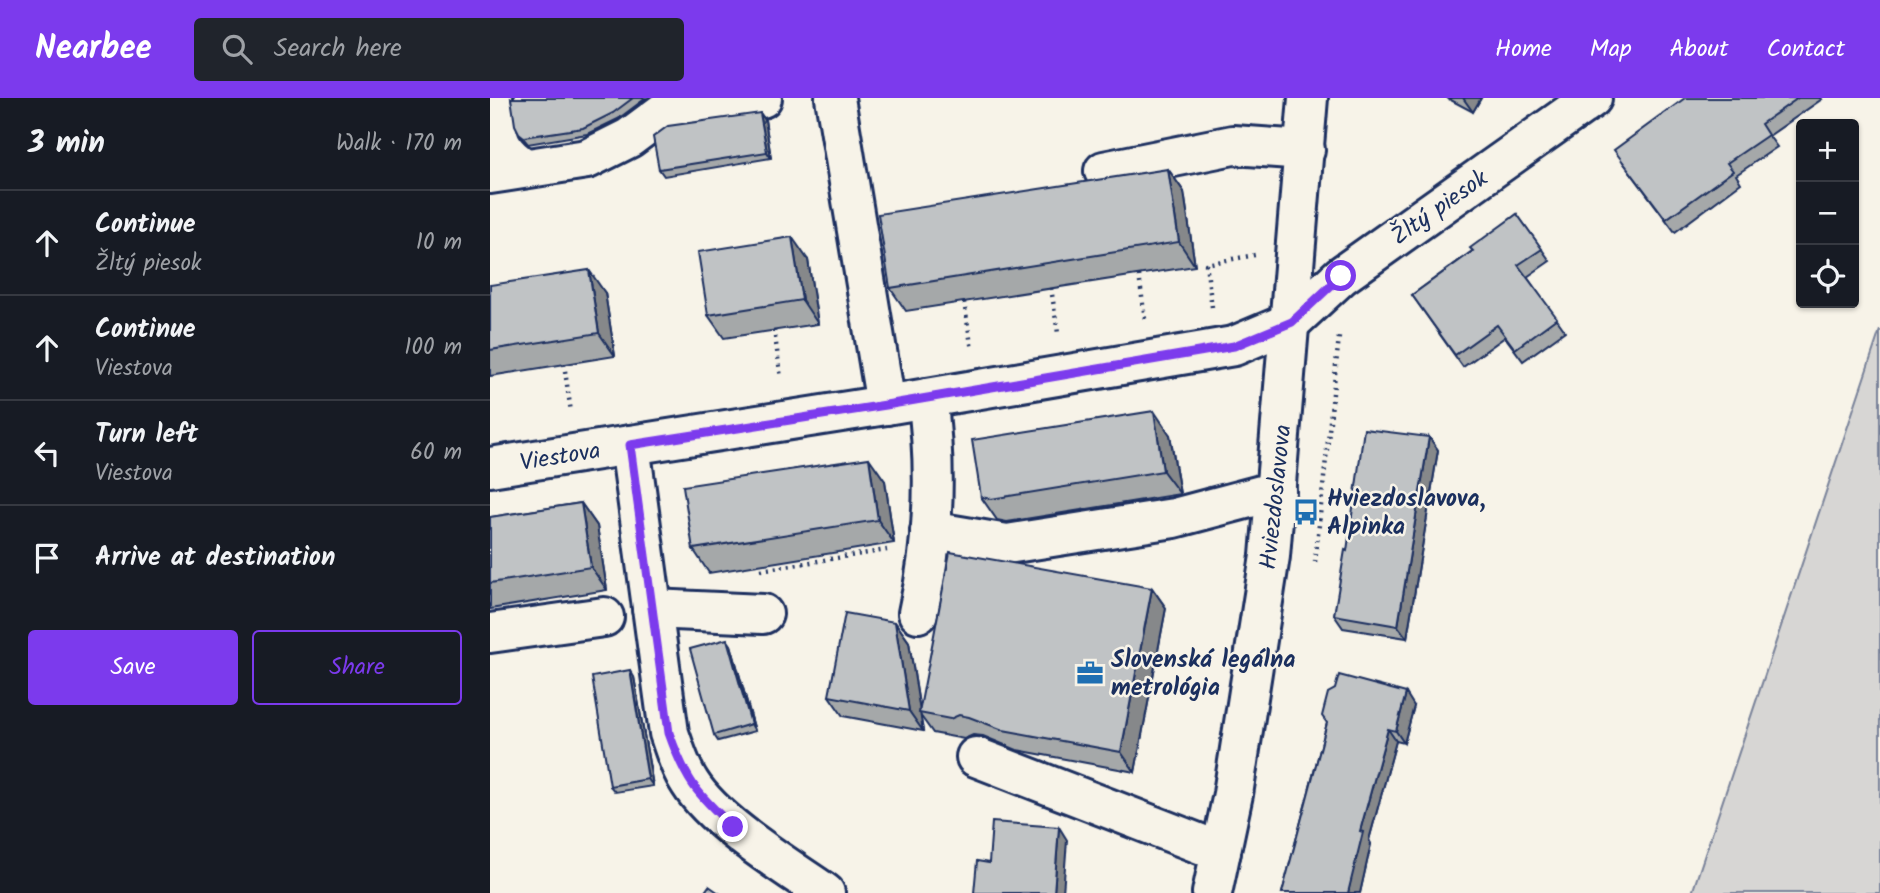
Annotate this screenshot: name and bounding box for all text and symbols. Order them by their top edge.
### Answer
search box [194,18,684,81]
text: Nearbee [35,23,152,76]
text: Search here [274,28,402,70]
icon: search [218,30,256,68]
text: Home [1495,30,1552,69]
text: Map [1590,30,1632,69]
text: About [1670,30,1728,69]
text: Contact [1766,30,1845,69]
map controls [1796,119,1859,308]
button: + [1796,119,1859,182]
text: 3 min [28,120,105,168]
text: Walk · 170 m [336,126,462,162]
street label: Žltý piesok [1383,160,1497,256]
button: − [1796,182,1859,245]
text: Continue [95,204,196,246]
icon: ahead [28,224,66,262]
text: 10 m [416,225,462,261]
button: locate [1796,245,1859,308]
text: Žltý piesok [95,246,202,282]
route start [1325,260,1356,291]
text: Continue [95,309,196,351]
icon: ahead [28,329,66,367]
text: 100 m [404,330,462,366]
text: Viestova [95,351,173,387]
text: Turn left [95,414,198,456]
street label: Hviezdoslavova [1249,423,1304,572]
street label: Viestova [517,432,603,483]
icon: left [28,434,66,472]
text: 60 m [410,435,462,471]
text: Viestova [95,456,173,492]
place label: Hviezdoslavova, Alpinka [1327,480,1486,547]
bus stop icon: Hviezdoslavova, Alpinka [1291,497,1321,527]
text: Arrive at destination [95,537,335,579]
icon: arrive [28,539,66,577]
button: Save [28,630,238,705]
button: Share [252,630,462,705]
place label: Slovenská legálna metrológia [1111,641,1295,708]
office icon: Slovenská legálna metrológia [1075,658,1105,688]
route end [717,811,748,842]

